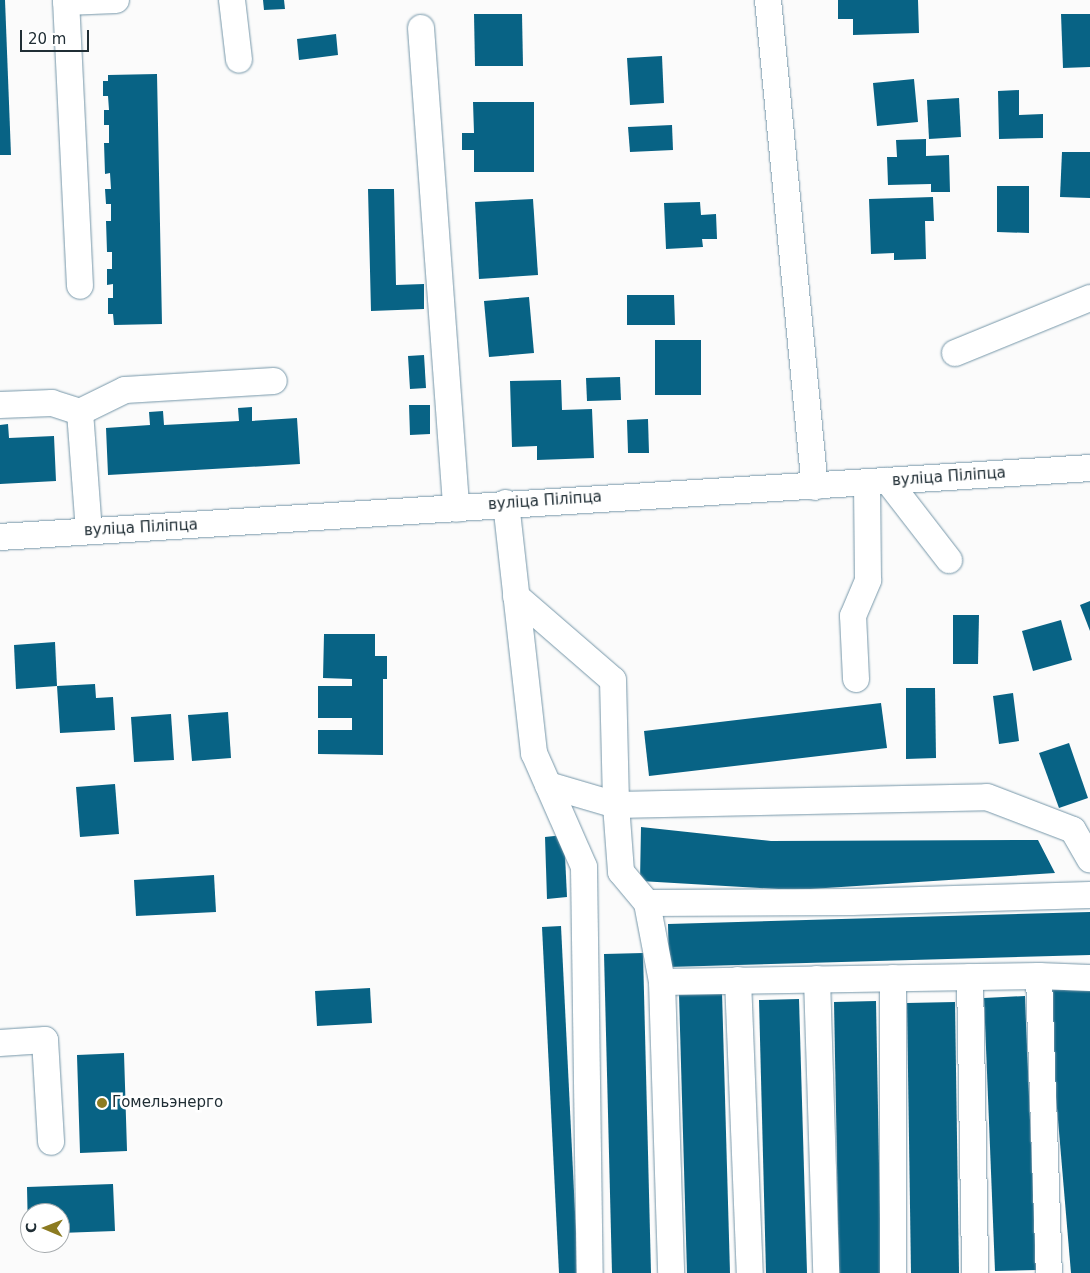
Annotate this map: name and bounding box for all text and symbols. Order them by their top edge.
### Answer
scale bar [22,20,91,52]
text: 20 m [28,30,66,48]
street label: вуліца Піліпца [891,464,1007,490]
street label: вуліца Піліпца [487,488,603,514]
street label: вуліца Піліпца [84,516,198,540]
place label: Гомельэнерго [112,1094,223,1112]
marker: Гомельэнерго [96,1097,108,1109]
north arrow [20,1203,70,1253]
text: С [23,1222,39,1233]

